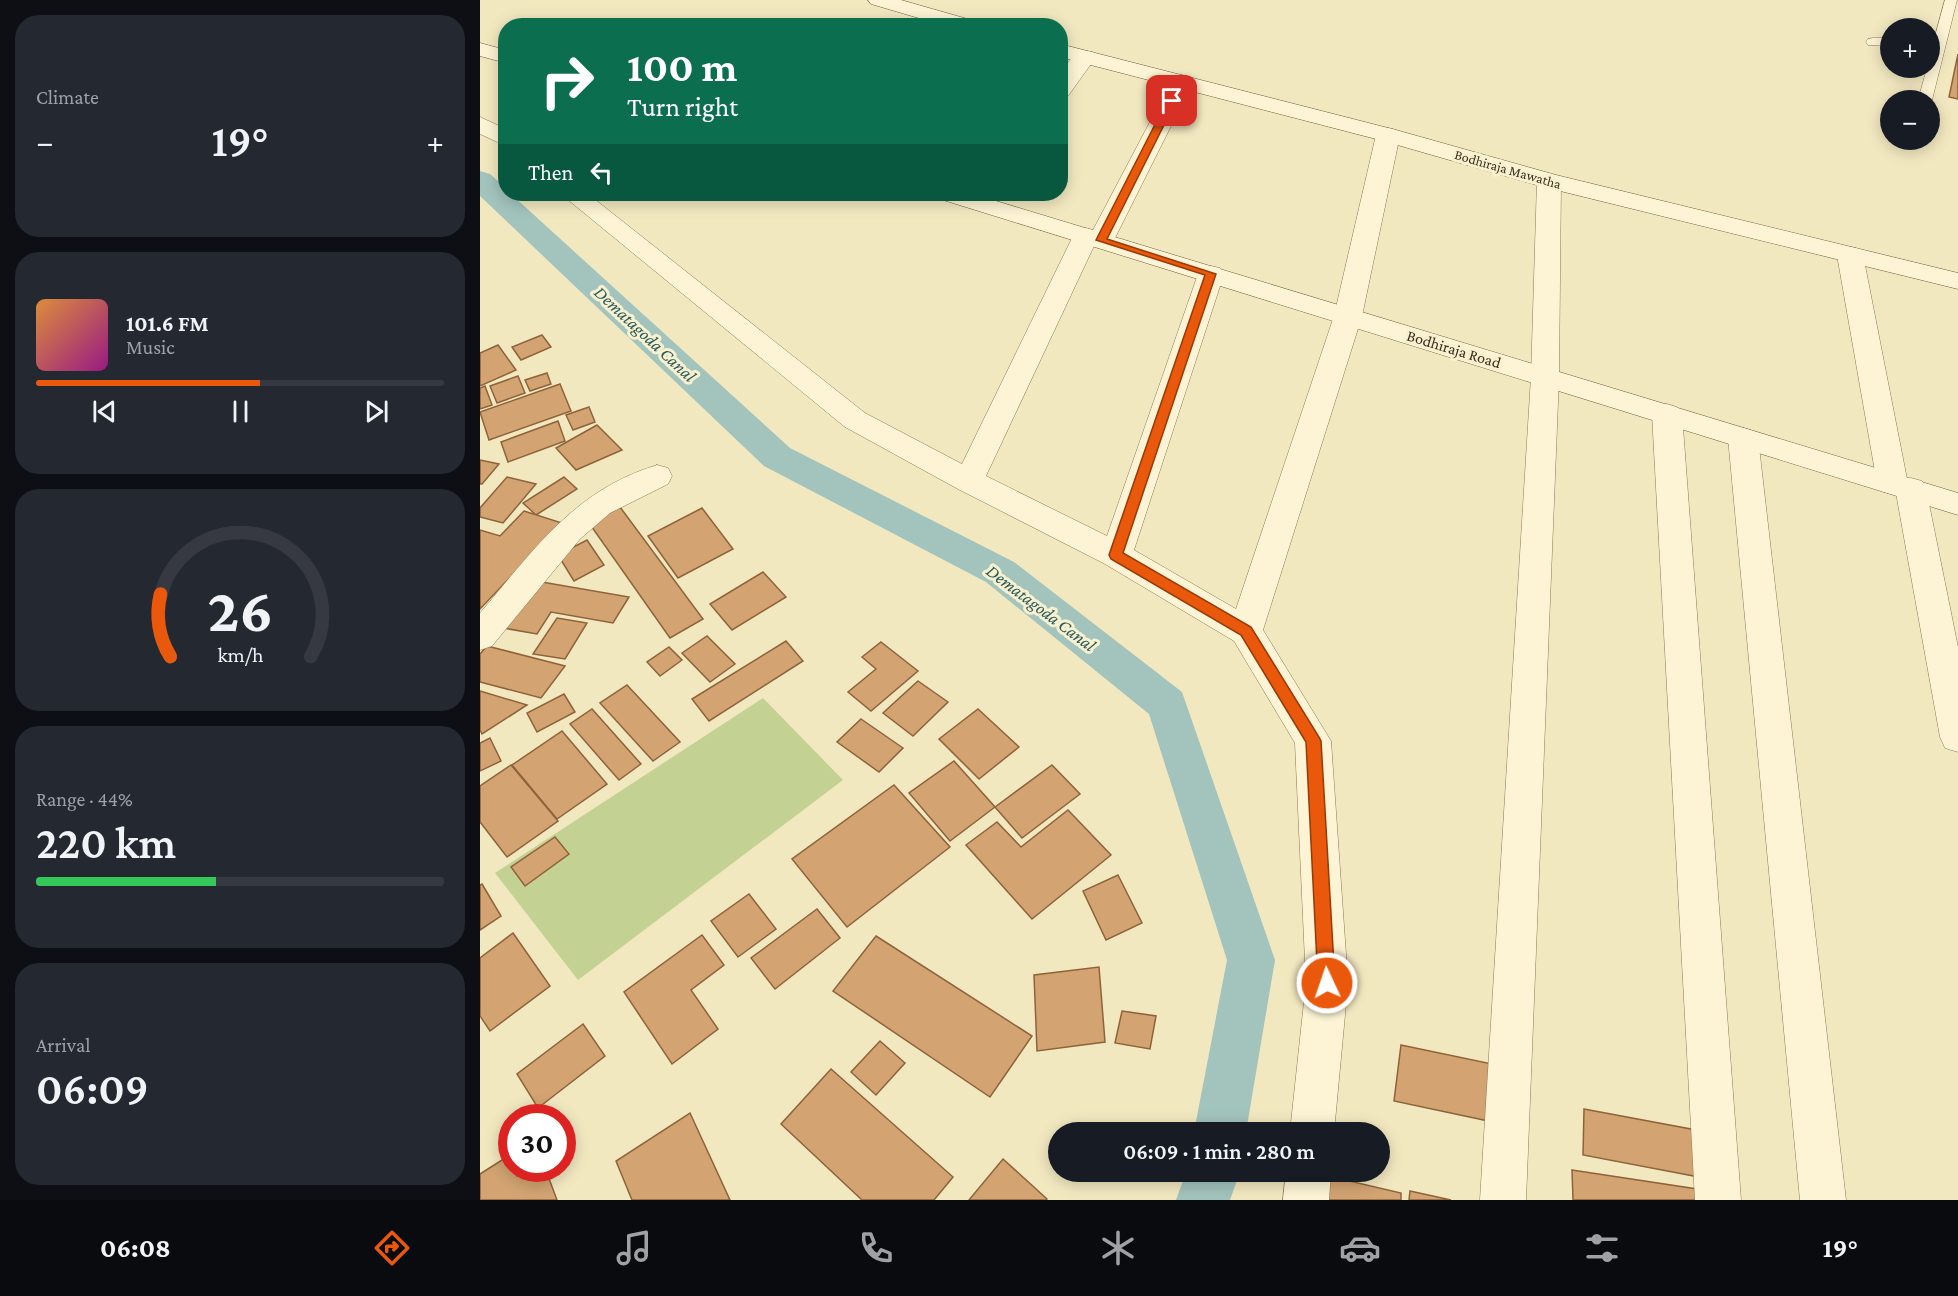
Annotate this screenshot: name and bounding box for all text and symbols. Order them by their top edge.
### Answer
map controls [1880,18,1940,150]
button: + [1880,18,1940,78]
icon: right [528,42,606,120]
text: 100 m [627,43,737,90]
pin [1146,75,1197,126]
icon: arrive [1155,84,1188,117]
text: Climate [36,86,99,108]
button: − [1880,90,1940,150]
text: Turn right [627,92,738,122]
text: 19° [212,116,268,166]
text: − [36,123,53,160]
text: + [427,123,444,160]
street label: Bodhiraja Mawatha [1453,146,1564,193]
icon: left [585,156,618,189]
text: Then [528,160,573,185]
water label: Dematagoda Canal [590,282,700,386]
text: 101.6 FM [126,311,209,336]
street label: Bodhiraja Road [1405,327,1504,372]
text: Music [126,336,175,358]
icon: previous [88,395,121,428]
icon: pause [224,395,257,428]
icon: next [360,395,393,428]
water label: Dematagoda Canal [983,561,1100,656]
text: 26 [207,575,273,644]
text: km/h [217,643,264,667]
text: Range · 44% [36,788,133,810]
text: 220 km [36,818,176,868]
position arrow [1295,951,1359,1015]
text: Arrival [36,1034,90,1056]
text: 06:09 [36,1064,149,1114]
speed limit sign: 30 [498,1104,576,1182]
text: 06:09 · 1 min · 280 m [1123,1139,1315,1164]
icon: directions [371,1227,413,1269]
icon: music [613,1227,655,1269]
icon: phone [855,1227,897,1269]
icon: climate [1097,1227,1139,1269]
icon: car [1339,1227,1381,1269]
icon: filters [1581,1227,1623,1269]
text: 06:08 [100,1233,171,1263]
text: 19° [1823,1233,1858,1263]

